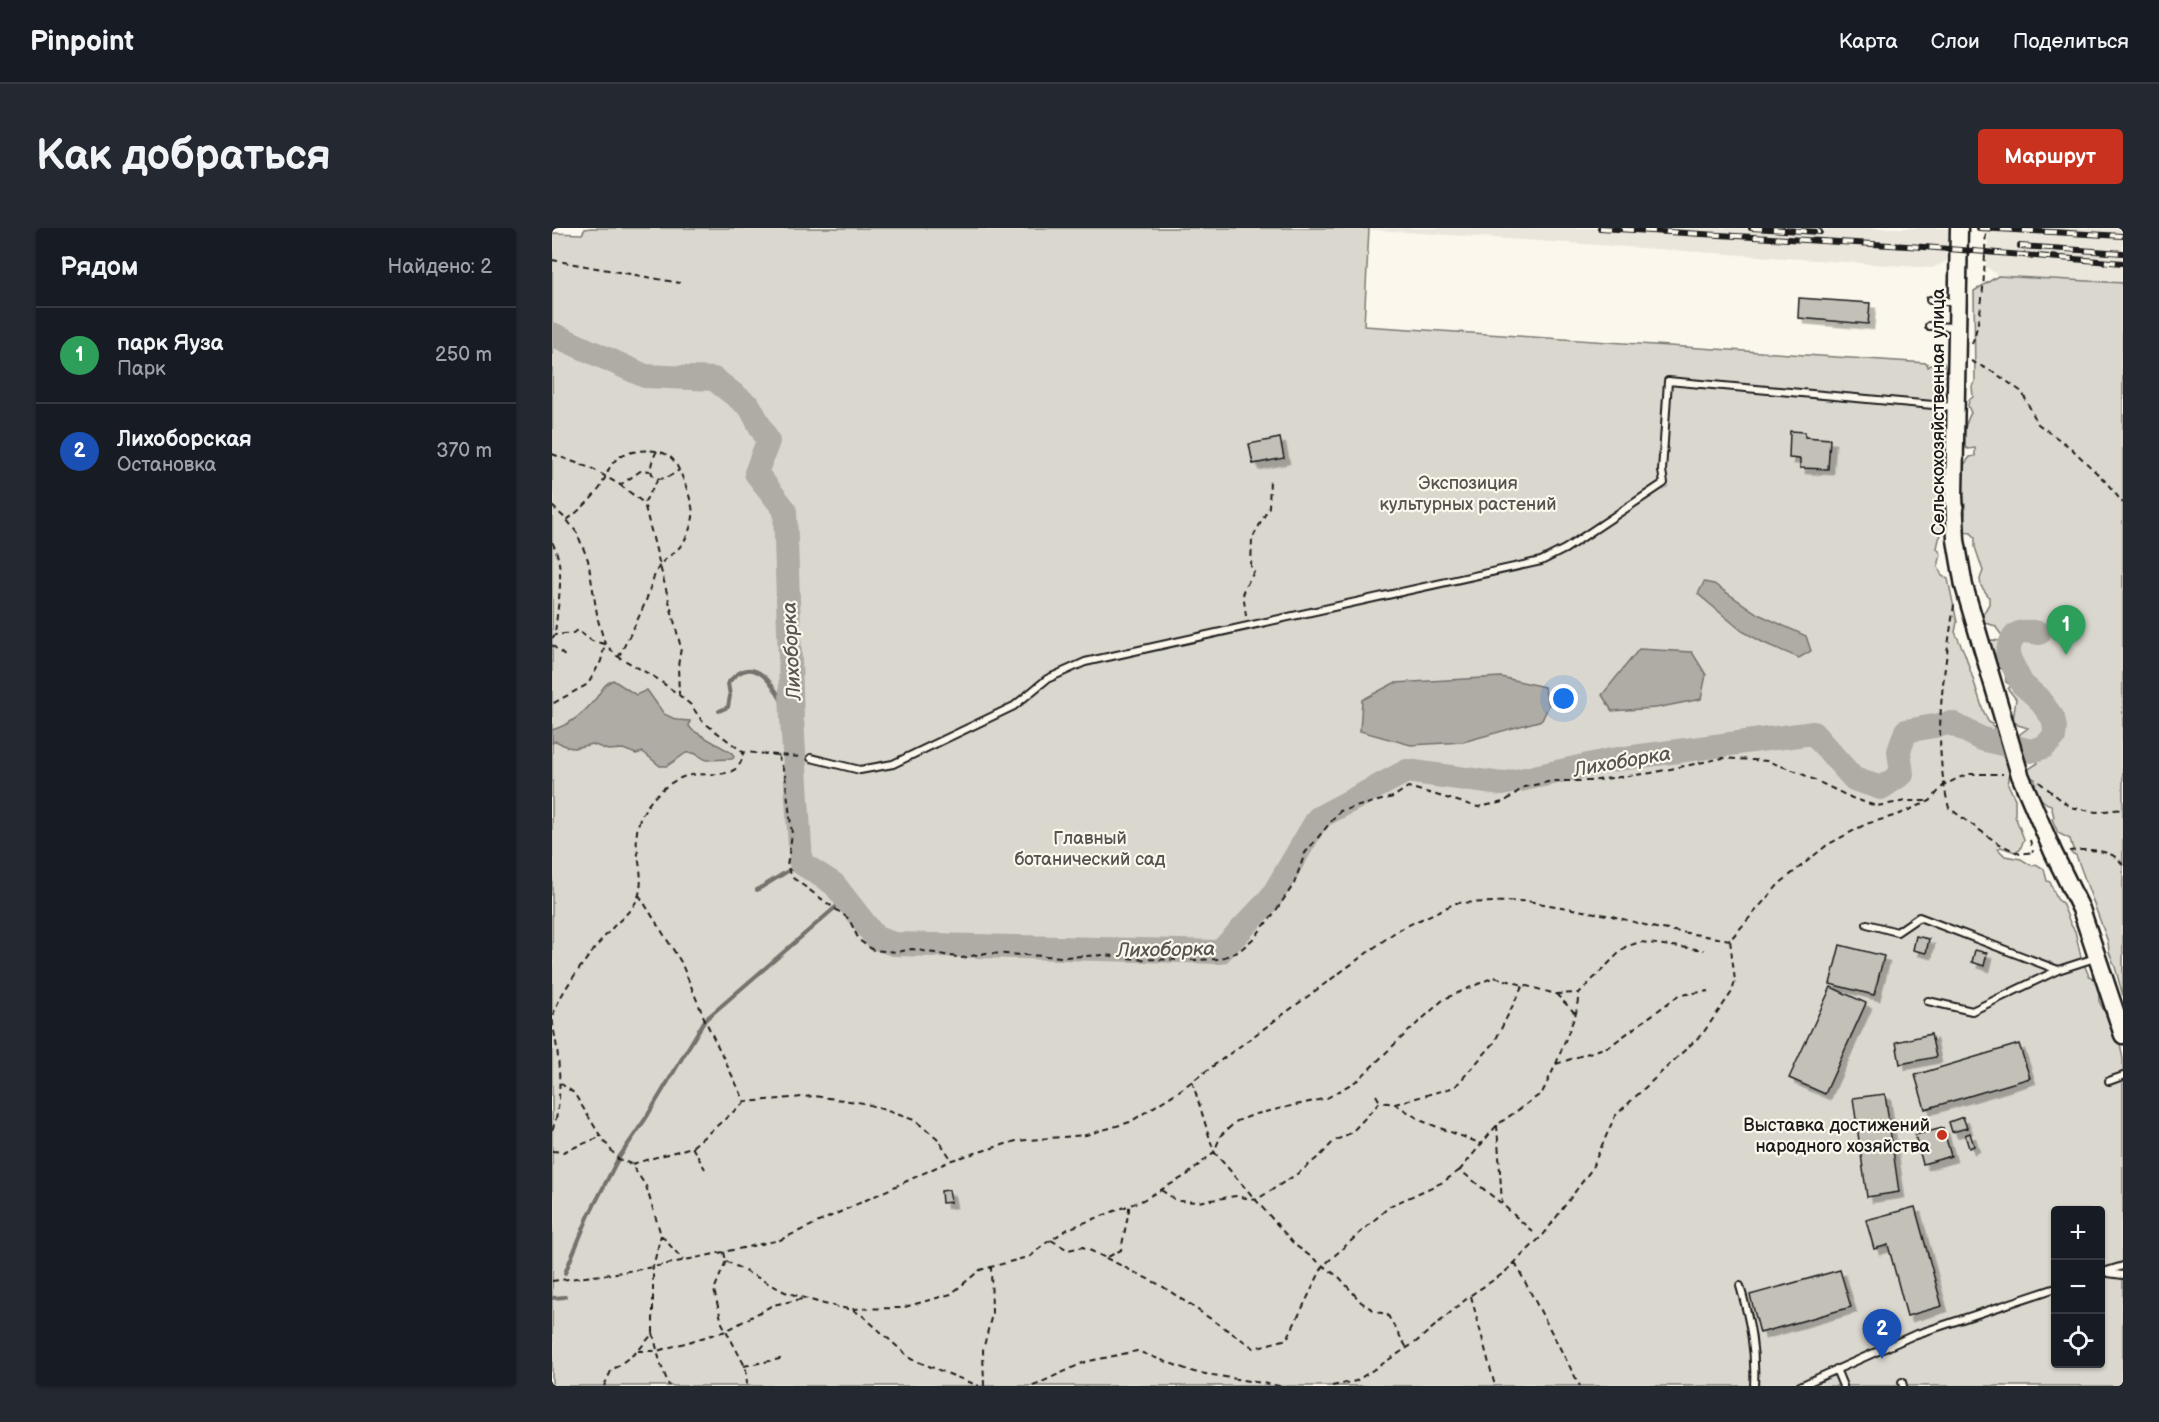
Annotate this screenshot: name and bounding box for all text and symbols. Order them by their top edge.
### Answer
text: Pinpoint [30,25,134,58]
text: Карта [1839,29,1898,54]
text: Слои [1931,29,1980,54]
text: Поделиться [2013,29,2129,54]
button: Маршрут [1978,129,2123,184]
text: Как добраться [36,131,331,182]
text: Рядом [60,252,138,283]
text: Найдено: 2 [388,255,492,279]
street label: Сельскохозяйственная улица [1928,288,1949,536]
text: парк Яуза [117,330,223,357]
text: 1 [75,343,84,367]
text: 250 m [435,343,492,367]
text: Парк [117,357,166,381]
text: Лихоборская [117,426,252,453]
text: 2 [74,439,85,463]
text: 370 m [436,439,492,463]
text: Остановка [117,453,216,477]
park label: Экспозиция культурных растений [1380,473,1556,515]
water label: Лихоборка [777,601,807,703]
pin: 1 [2046,606,2086,655]
your location [1549,684,1578,713]
water label: Лихоборка [1570,742,1673,783]
park label: Главный ботанический сад [1014,828,1166,870]
water label: Лихоборка [1115,937,1215,963]
place label: Выставка достижений народного хозяйства [1743,1115,1930,1157]
marker: Выставка достижений народного хозяйства [1935,1128,1949,1142]
map controls [2051,1206,2105,1368]
button: + [2051,1206,2105,1260]
button: − [2051,1260,2105,1314]
pin: 2 [1862,1310,1902,1359]
button: locate [2051,1314,2105,1368]

